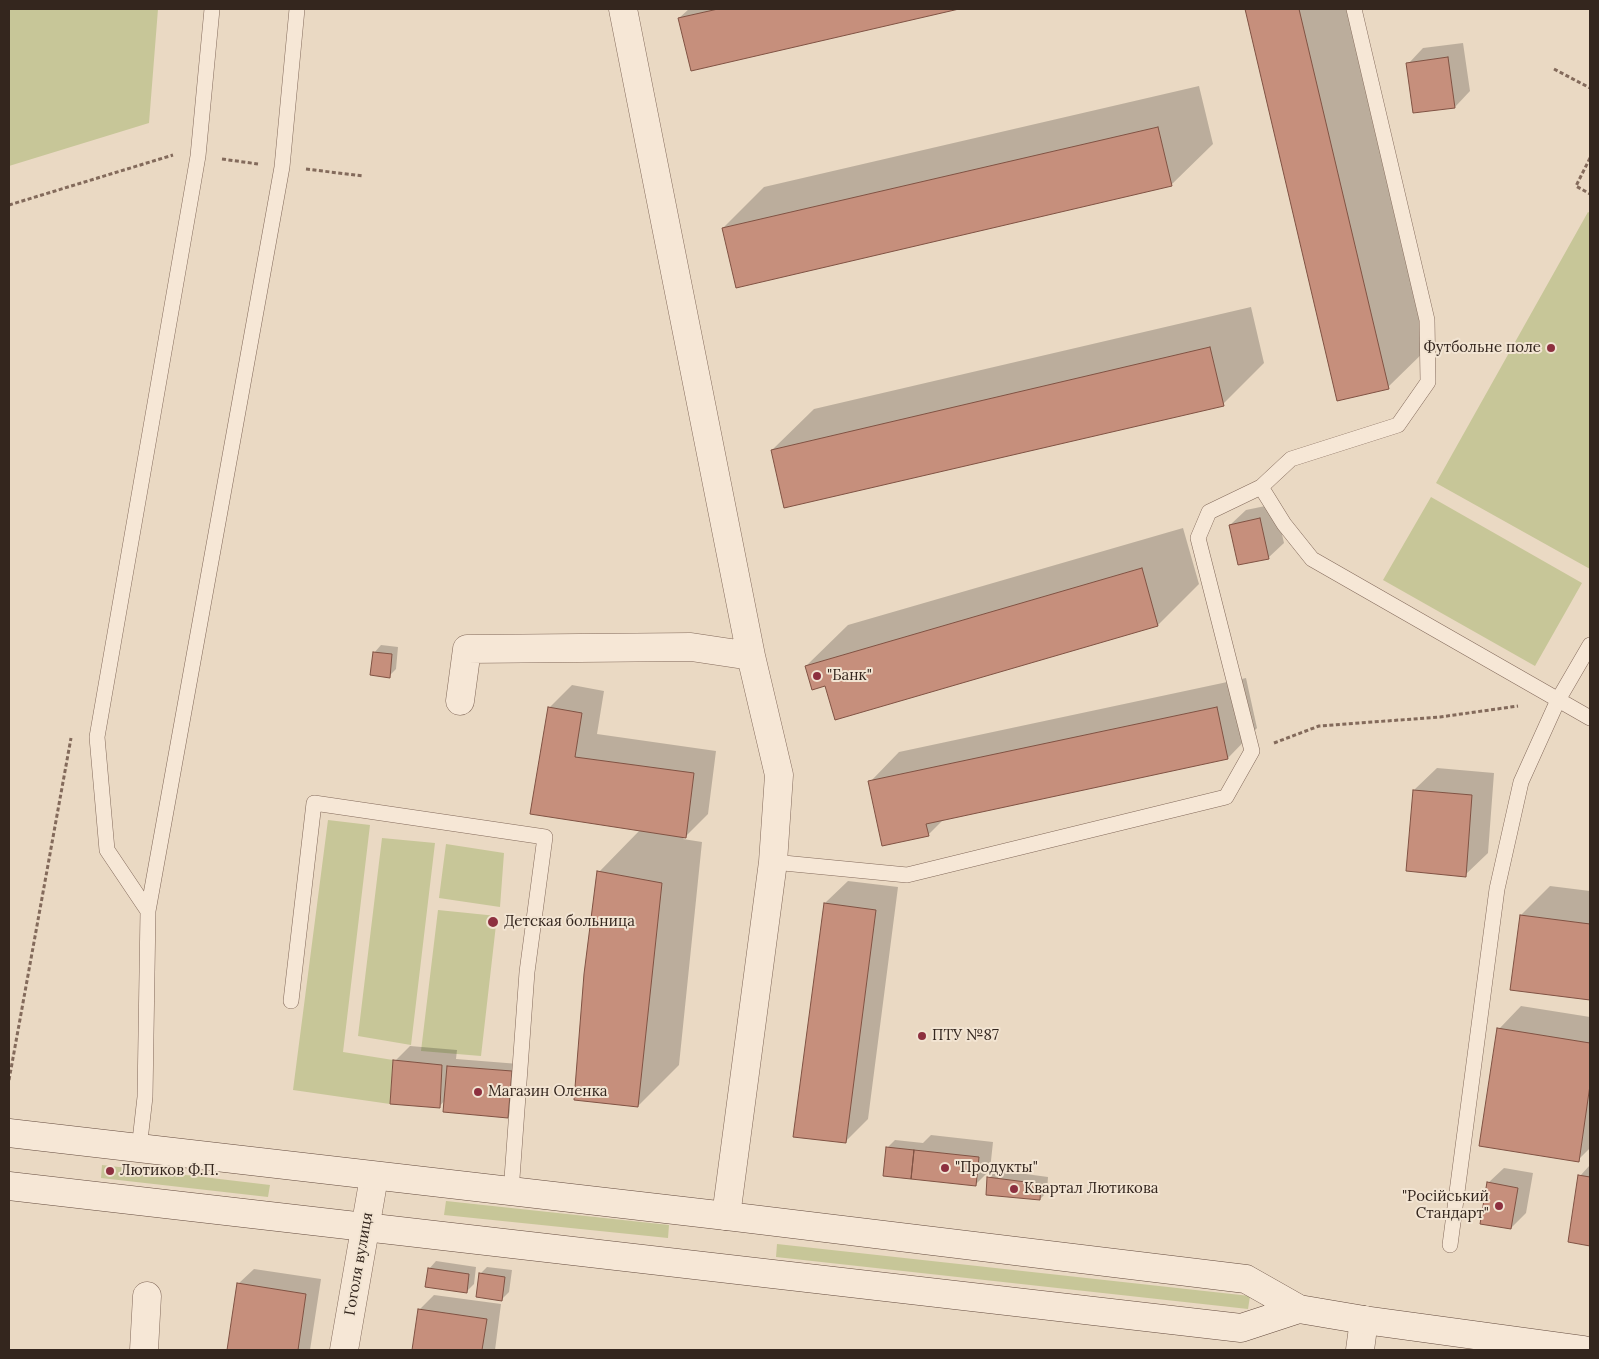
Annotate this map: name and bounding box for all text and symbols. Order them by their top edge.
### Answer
place label: Футбольне поле [1424,339,1541,357]
marker: Футбольне поле [1545,342,1557,354]
place label: "Банк" [827,667,872,685]
marker: "Банк" [811,670,823,682]
place label: Детская больница [504,913,635,931]
marker: Детская больница [486,915,500,929]
place label: ПТУ №87 [932,1027,999,1045]
marker: ПТУ №87 [916,1030,928,1042]
place label: Магазин Оленка [488,1083,607,1101]
marker: Магазин Оленка [472,1086,484,1098]
place label: "Продукты" [955,1159,1038,1177]
place label: Лютиков Ф.П. [120,1162,219,1180]
marker: "Продукты" [939,1162,951,1174]
marker: Лютиков Ф.П. [104,1165,116,1177]
place label: Квартал Лютикова [1024,1180,1158,1198]
marker: Квартал Лютикова [1008,1183,1020,1195]
place label: "Російський Стандарт" [1402,1188,1489,1223]
marker: "Російський Стандарт" [1493,1200,1505,1212]
street label: Гоголя вулиця [341,1211,377,1317]

